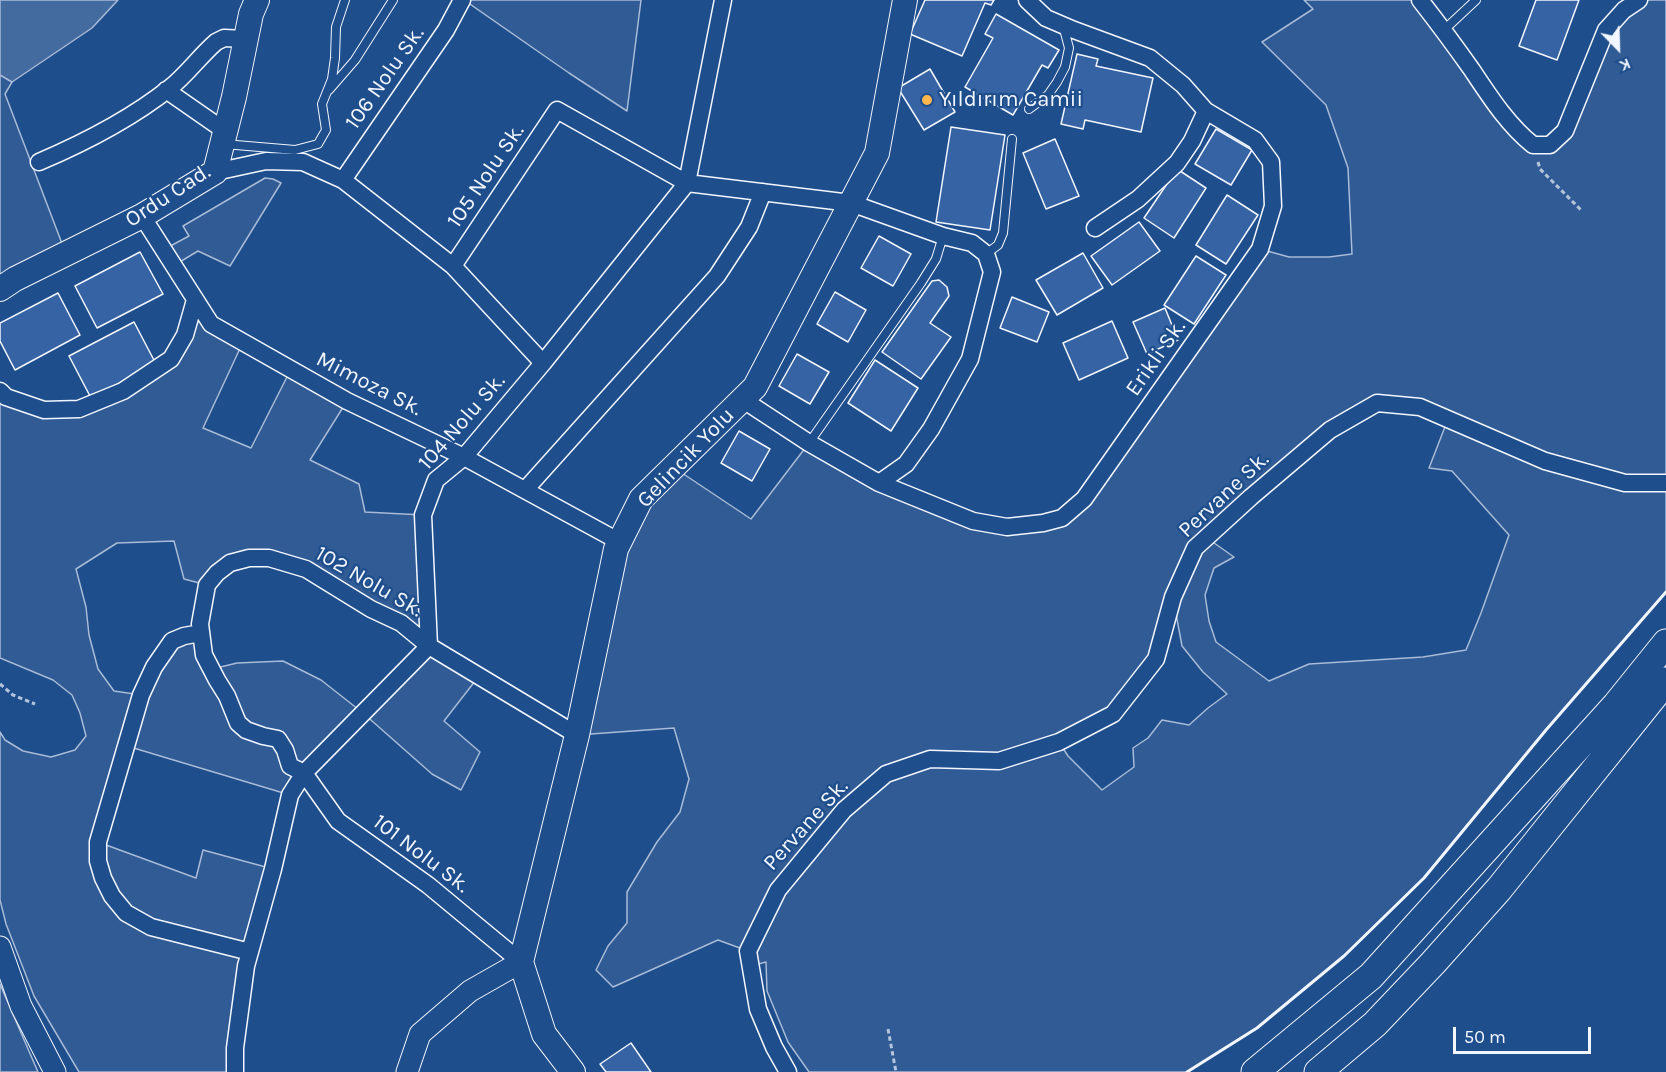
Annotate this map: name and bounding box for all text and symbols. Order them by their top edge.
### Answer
north arrow [1588,18,1648,78]
street label: 106 Nolu Sk. [340,21,430,135]
text: K [1617,54,1634,76]
place label: Yıldırım Camii [939,87,1083,113]
marker: Yıldırım Camii [920,93,934,107]
street label: 105 Nolu Sk. [442,119,530,233]
street label: Ordu Cad. [120,159,216,233]
street label: Erikli Sk. [1120,315,1192,401]
street label: Mimoza Sk. [312,346,426,422]
street label: 104 Nolu Sk. [413,368,511,476]
street label: Gelincik Yolu [632,402,740,514]
street label: Pervane Sk. [1173,446,1275,544]
street label: 102 Nolu Sk. [311,541,427,623]
street label: Pervane Sk. [758,774,854,876]
street label: 101 Nolu Sk. [367,809,475,899]
scale bar [1456,1015,1594,1053]
text: 50 m [1464,1026,1506,1048]

